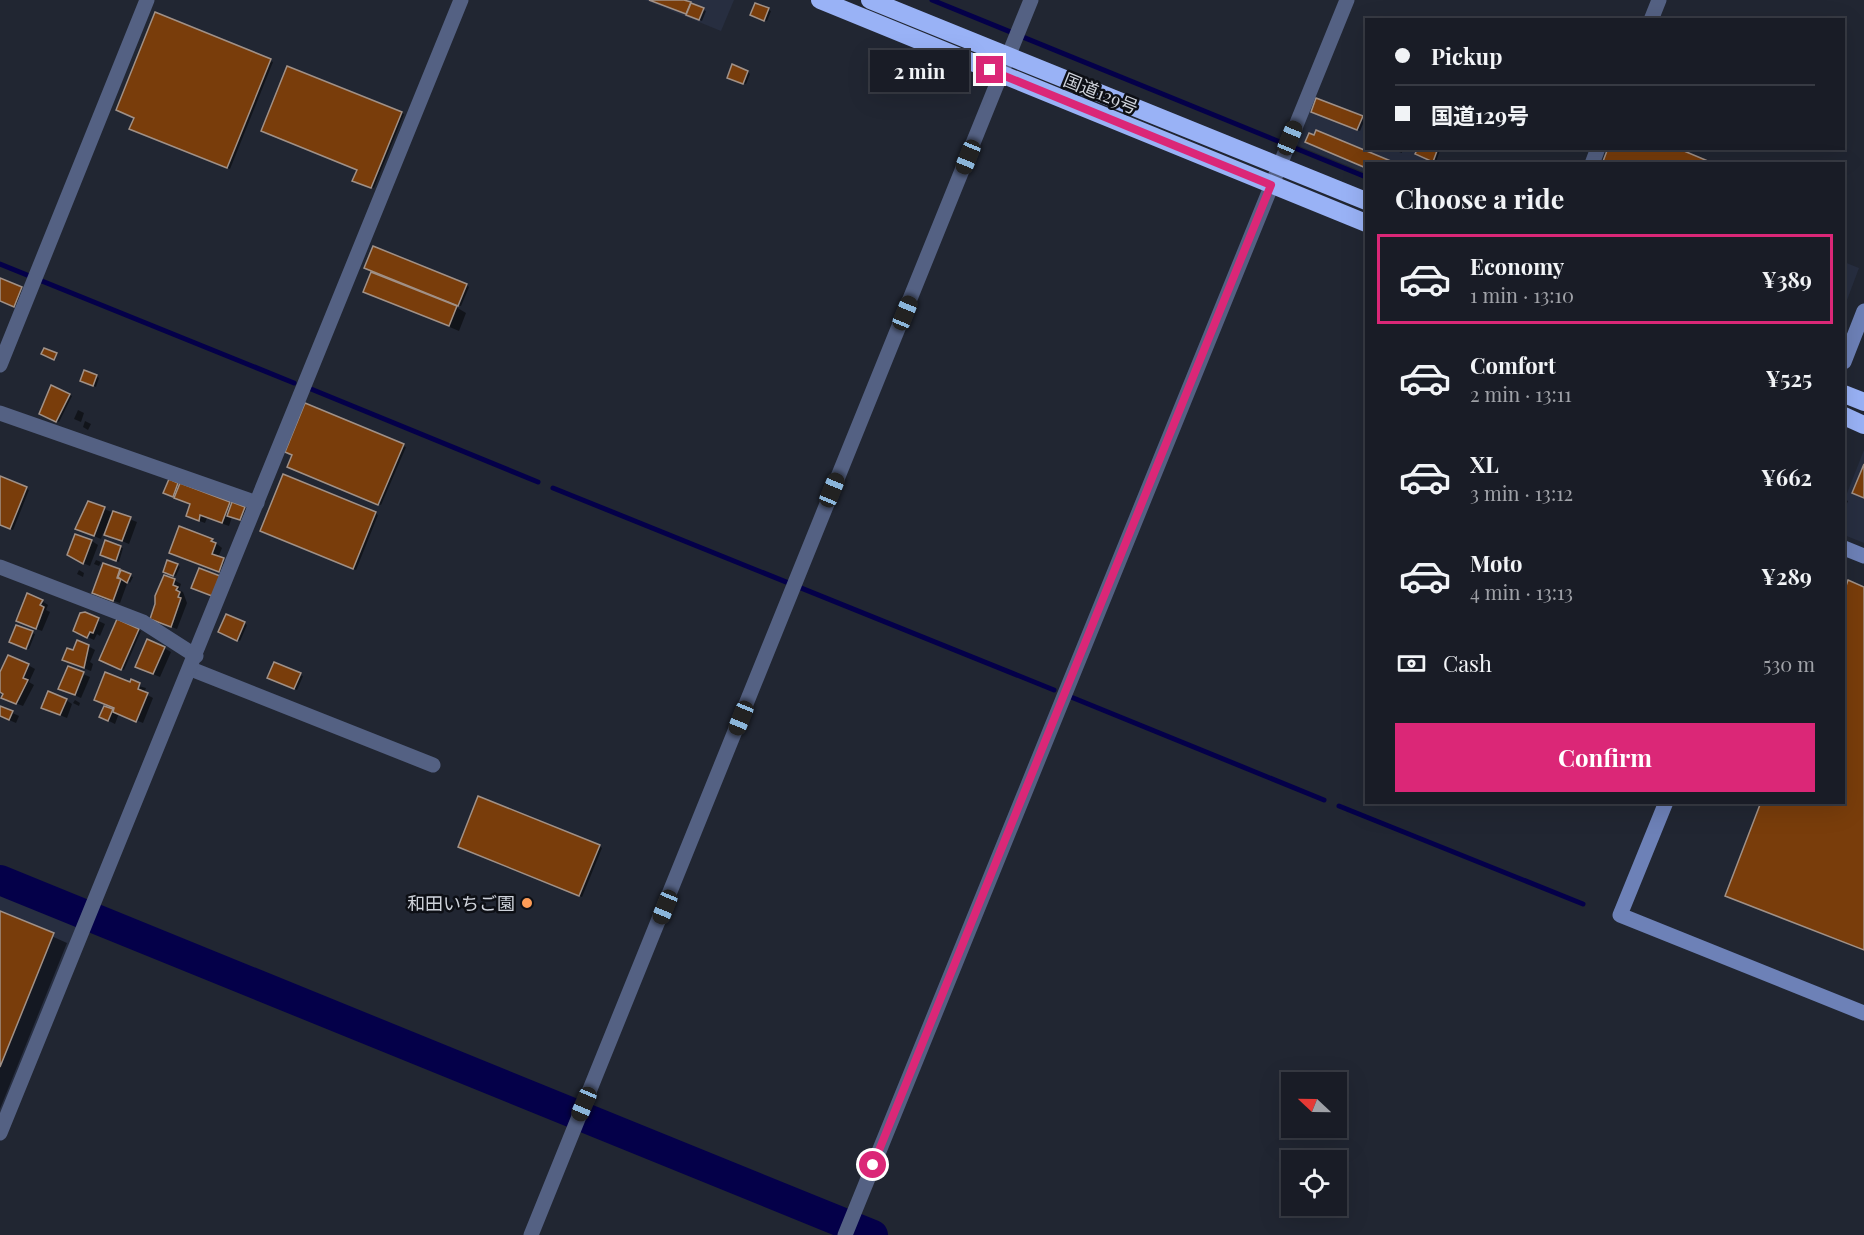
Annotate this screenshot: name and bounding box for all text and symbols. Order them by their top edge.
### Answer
text: Pickup [1431,41,1502,71]
callout: 2 min [870,49,969,91]
route end [976,56,1003,83]
text: 2 min [894,57,945,84]
street label: 国道129号 [1060,67,1142,119]
text: 国道129号 [1431,100,1529,130]
car [1275,118,1305,158]
car [953,137,983,177]
text: Choose a ride [1395,180,1564,216]
text: Economy [1470,251,1564,281]
icon: car [1398,252,1452,306]
text: ¥389 [1762,264,1812,294]
text: 1 min · 13:10 [1470,281,1574,308]
car [890,293,920,333]
text: Comfort [1470,350,1556,380]
icon: car [1398,351,1452,405]
text: ¥525 [1765,363,1812,393]
text: 2 min · 13:11 [1470,380,1572,407]
text: XL [1470,449,1499,479]
icon: car [1398,450,1452,504]
text: ¥662 [1761,462,1812,492]
car [817,470,847,510]
text: 3 min · 13:12 [1470,479,1573,506]
text: Moto [1470,548,1523,578]
icon: car [1398,549,1452,603]
text: ¥289 [1761,561,1812,591]
text: 4 min · 13:13 [1470,578,1573,605]
icon: cash [1395,647,1428,680]
text: Cash [1443,648,1492,678]
text: 530 m [1763,650,1815,677]
car [726,698,756,738]
button: Confirm [1395,723,1815,792]
car [650,887,680,927]
place label: 和田いちご園 [407,891,515,915]
marker: 和田いちご園 [520,896,534,910]
north arrow [1281,1072,1347,1138]
map controls [1281,1072,1347,1216]
car [569,1084,599,1124]
button: locate [1281,1150,1347,1216]
route start [859,1151,886,1178]

